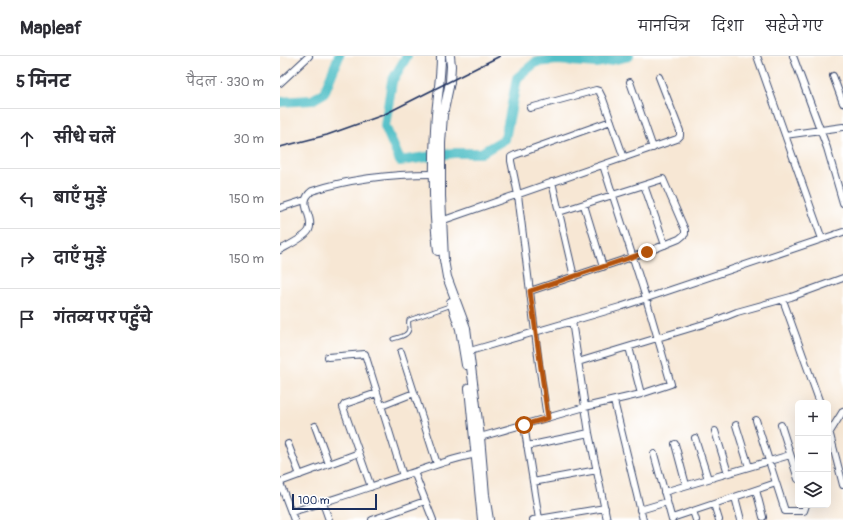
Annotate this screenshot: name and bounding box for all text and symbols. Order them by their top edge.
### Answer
text: Mapleaf [20,16,82,40]
text: मानचित्र [638,18,690,35]
text: दिशा [712,18,743,35]
text: सहेजे गए [765,18,823,35]
text: 5 मिनट [16,71,70,92]
text: पैदल · 330 m [186,74,264,90]
icon: ahead [16,128,38,150]
text: सीधे चलें [54,129,115,148]
text: 30 m [234,131,264,147]
icon: left [16,188,38,210]
text: बाएँ मुड़ें [54,189,106,208]
text: 150 m [229,191,264,207]
route end [638,243,656,261]
icon: right [16,248,38,270]
text: दाएँ मुड़ें [54,249,106,268]
text: 150 m [229,251,264,267]
icon: arrive [16,308,38,330]
text: गंतव्य पर पहुँचे [54,309,152,328]
map controls [795,400,831,508]
button: + [795,400,831,436]
route start [515,416,533,434]
button: − [795,436,831,472]
button: layers [795,472,831,508]
scale bar [292,492,377,511]
text: 100 m [298,494,329,507]

